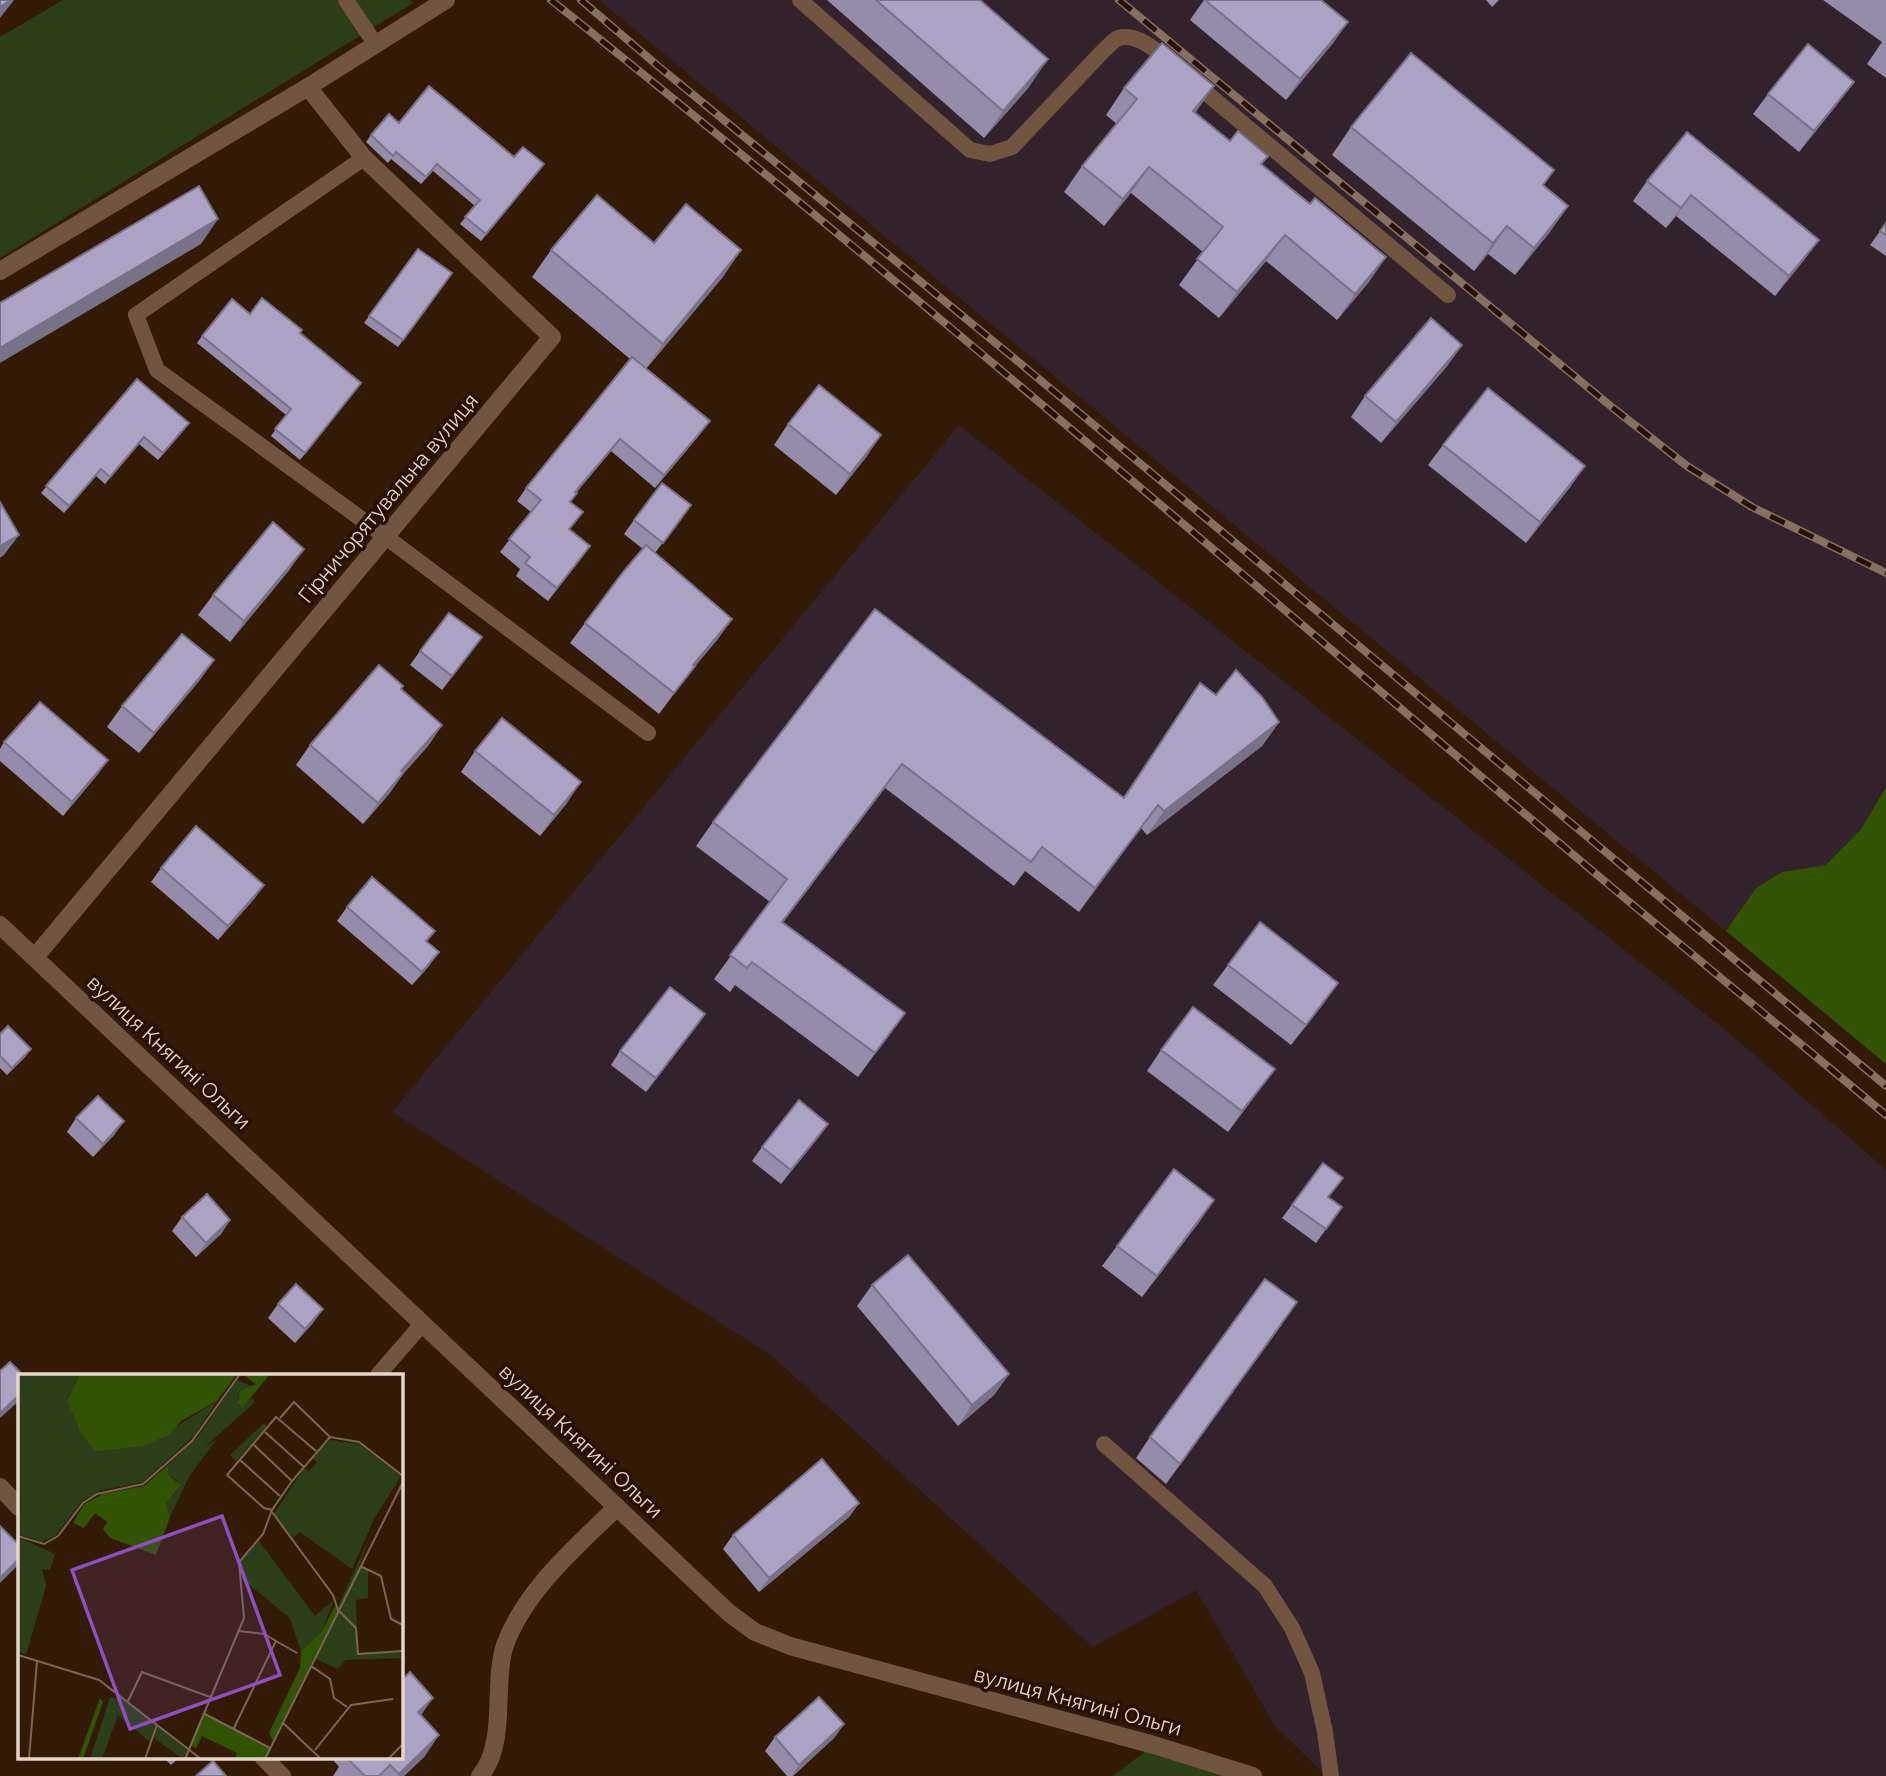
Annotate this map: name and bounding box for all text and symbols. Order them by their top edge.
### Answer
street label: Гірничорятувальна вулиця [293,388,483,608]
street label: вулиця Княгині Ольги [82,970,256,1134]
street label: вулиця Княгині Ольги [494,1359,668,1523]
inset map [18,1374,402,1758]
street label: вулиця Княгині Ольги [971,1661,1185,1741]

